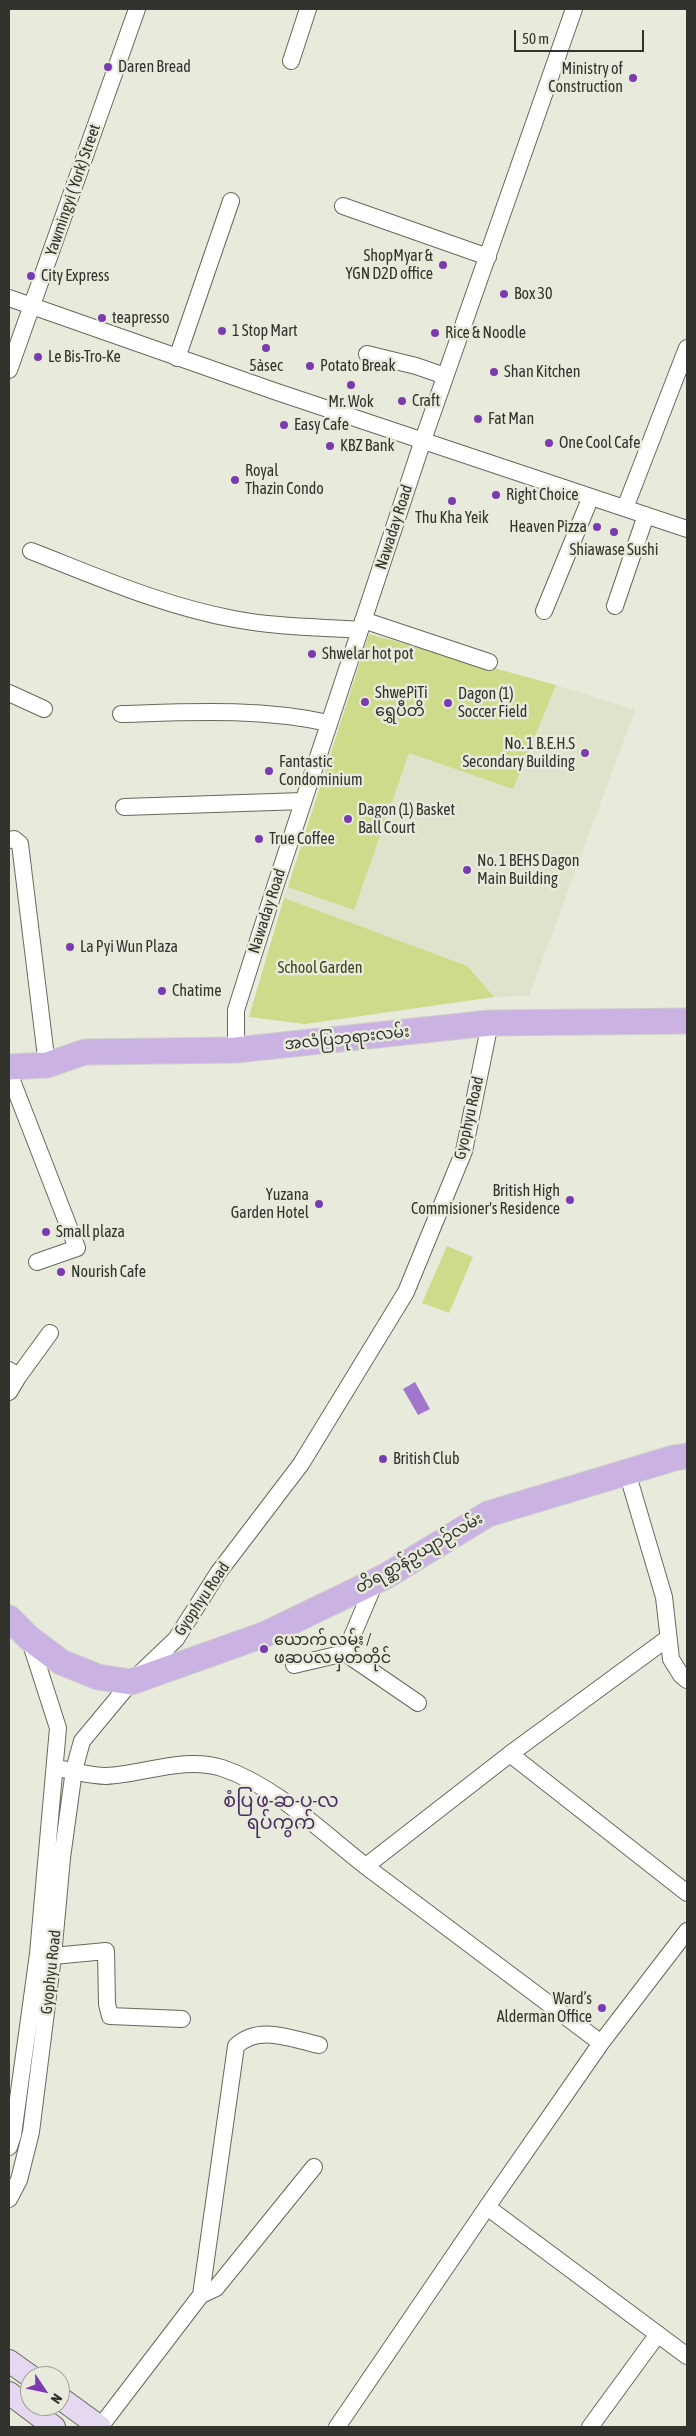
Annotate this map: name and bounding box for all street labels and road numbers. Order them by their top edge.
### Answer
street label: Yawmingyi ( York) Street [41,122,105,258]
street label: Nawaday Road [371,482,417,572]
street label: Nawaday Road [244,866,290,956]
street label: အလံပြဘုရားလမ်း [283,1022,411,1054]
street label: Gyophyu Road [450,1075,488,1161]
street label: တိရစ္ဆာန်ဥယျာဉ်လမ်း [352,1509,486,1597]
street label: Gyophyu Road [170,1558,234,1640]
street label: Gyophyu Road [37,1929,65,2015]

